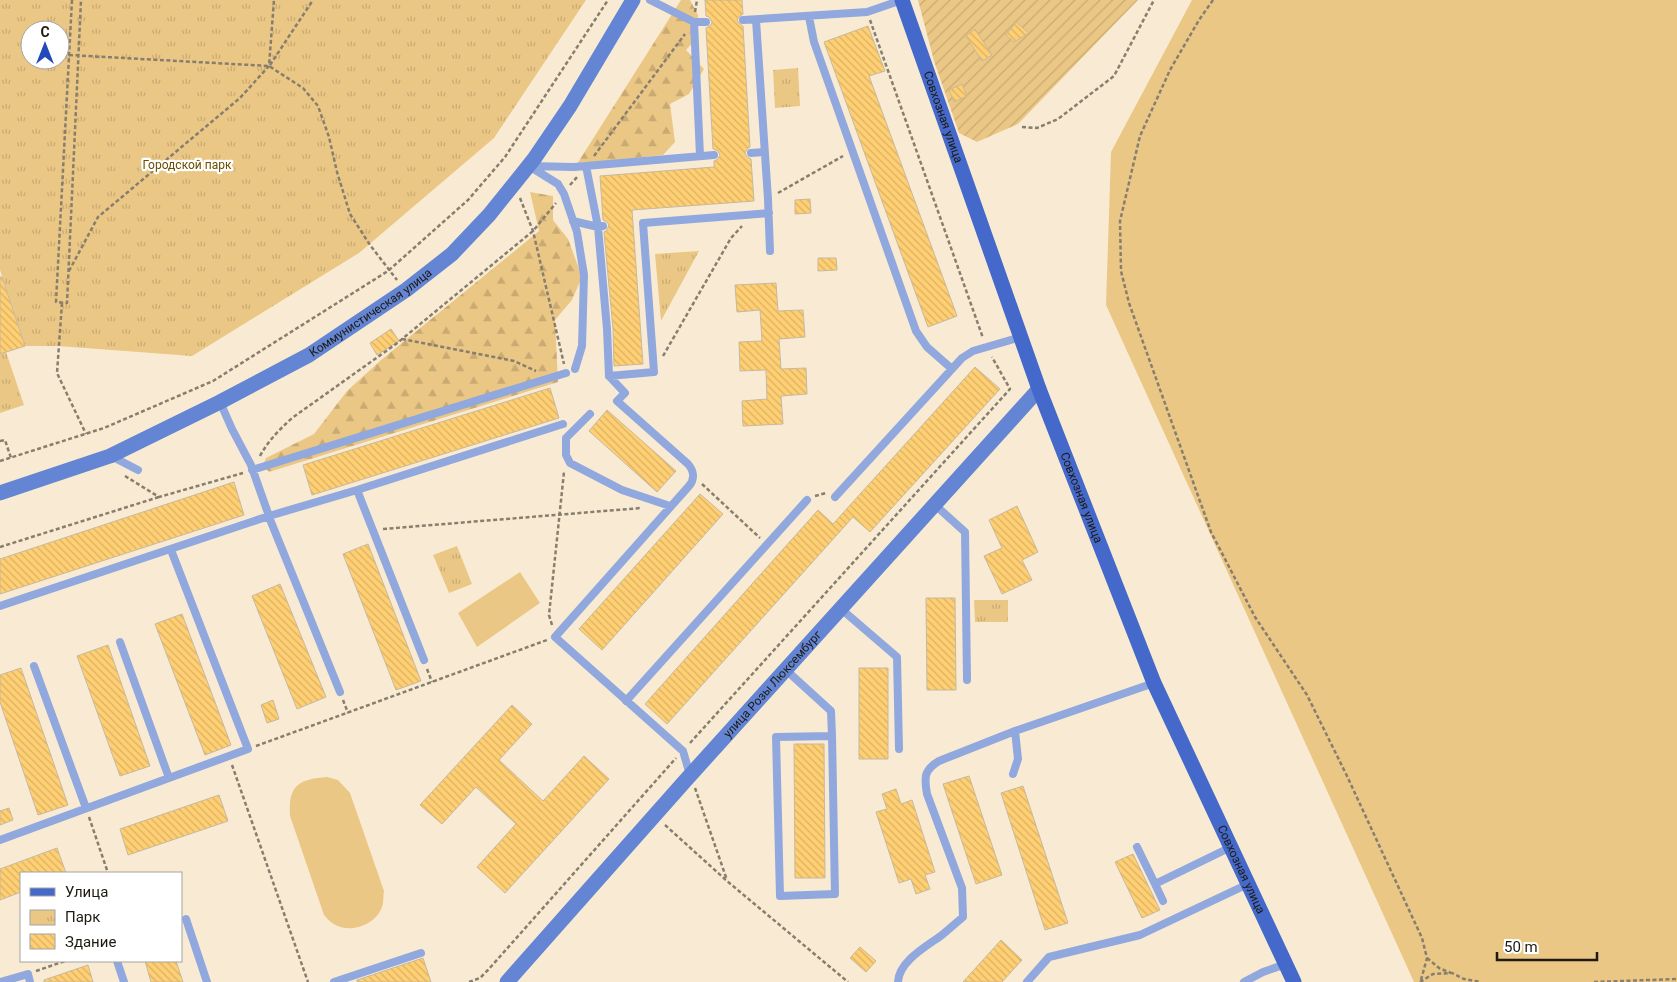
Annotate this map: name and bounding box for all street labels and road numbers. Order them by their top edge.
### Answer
street label: Совхозная улица [921,69,966,165]
street label: Коммунистическая улица [307,266,435,360]
street label: Совхозная улица [1057,450,1106,545]
street label: улица Розы Люксембург [721,628,824,740]
street label: Совхозная улица [1215,823,1268,916]

